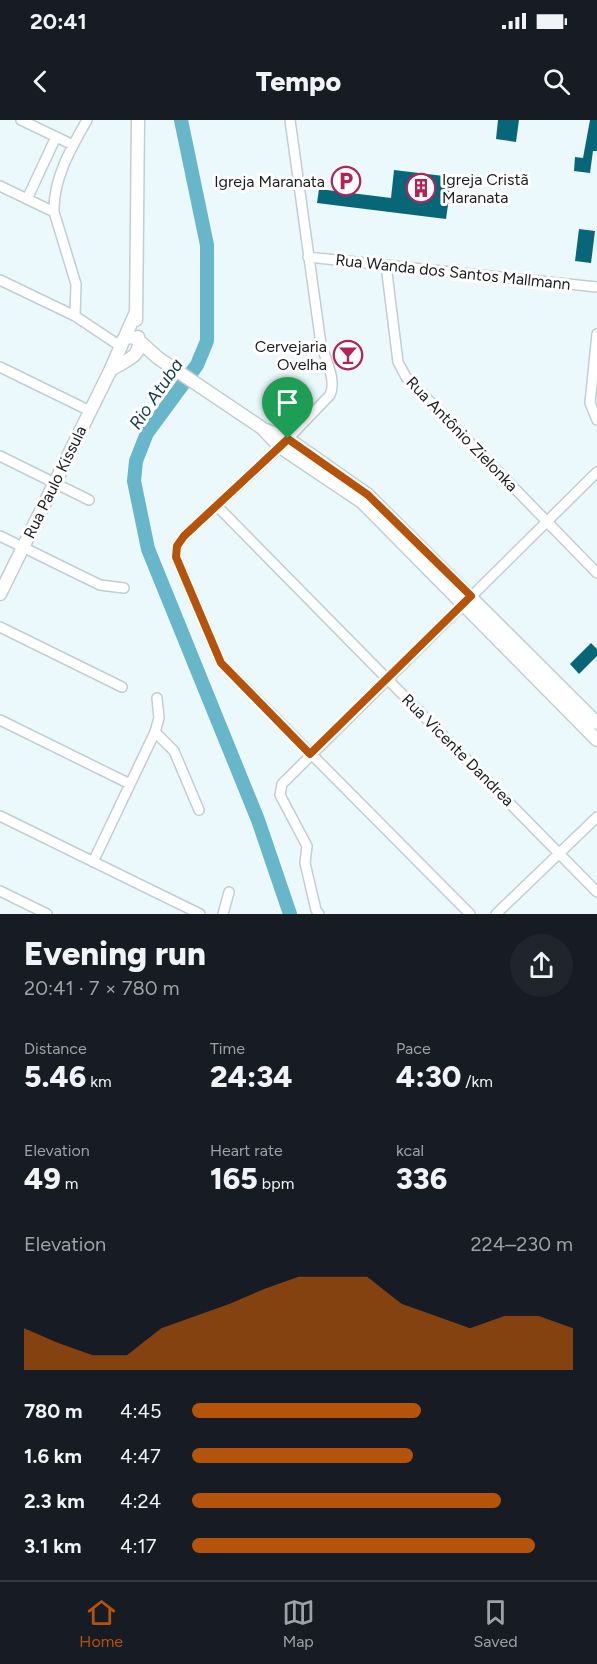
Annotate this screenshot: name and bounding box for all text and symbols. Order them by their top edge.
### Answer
text: 20:41 [30,8,87,35]
icon: back [24,65,57,98]
text: Tempo [256,65,341,98]
icon: search [540,65,573,98]
parking icon: Igreja Maranata [330,165,362,197]
place label: Igreja Cristã Maranata [442,170,529,207]
place label: Igreja Maranata [214,172,325,191]
building icon: Igreja Cristã Maranata [405,172,437,204]
street label: Rua Wanda dos Santos Mallmann [334,250,572,294]
place label: Cervejaria Ovelha [255,337,327,374]
bar icon: Cervejaria Ovelha [332,339,364,371]
water label: Rio Atuba [124,354,188,434]
street label: Rua Antônio Zielonka [402,373,522,495]
pin [262,377,313,439]
icon: arrive [271,386,304,419]
street label: Rua Paulo Kissula [20,423,90,541]
street label: Rua Vicente Dandrea [398,690,518,810]
text: Evening run [24,934,206,973]
button: share [510,934,573,997]
text: 20:41 · 7 × 780 m [24,976,180,1000]
text: Distance [24,1039,87,1058]
text: Time [210,1039,245,1058]
text: Pace [396,1039,431,1058]
text: 5.46 [24,1058,86,1095]
text: 24:34 [210,1058,293,1095]
text: 4:30 [396,1058,461,1095]
text: km [86,1072,112,1091]
text: /km [461,1072,493,1091]
text: Elevation [24,1141,90,1160]
text: Heart rate [210,1141,283,1160]
text: kcal [396,1141,424,1160]
text: 49 [24,1160,61,1197]
text: 165 [210,1160,258,1197]
text: 336 [396,1160,447,1197]
text: m [61,1174,78,1193]
text: bpm [258,1174,294,1193]
text: Elevation [24,1232,106,1256]
text: 224–230 m [470,1232,573,1256]
text: 780 m [24,1399,83,1423]
text: 4:45 [120,1399,161,1423]
text: 1.6 km [24,1444,82,1468]
text: 4:47 [120,1444,161,1468]
text: 2.3 km [24,1489,85,1513]
text: 4:24 [120,1489,161,1513]
text: 3.1 km [24,1534,81,1558]
text: 4:17 [120,1534,156,1558]
tab: Home [79,1596,123,1651]
tab: Map [282,1596,315,1651]
tab: Saved [473,1596,518,1651]

